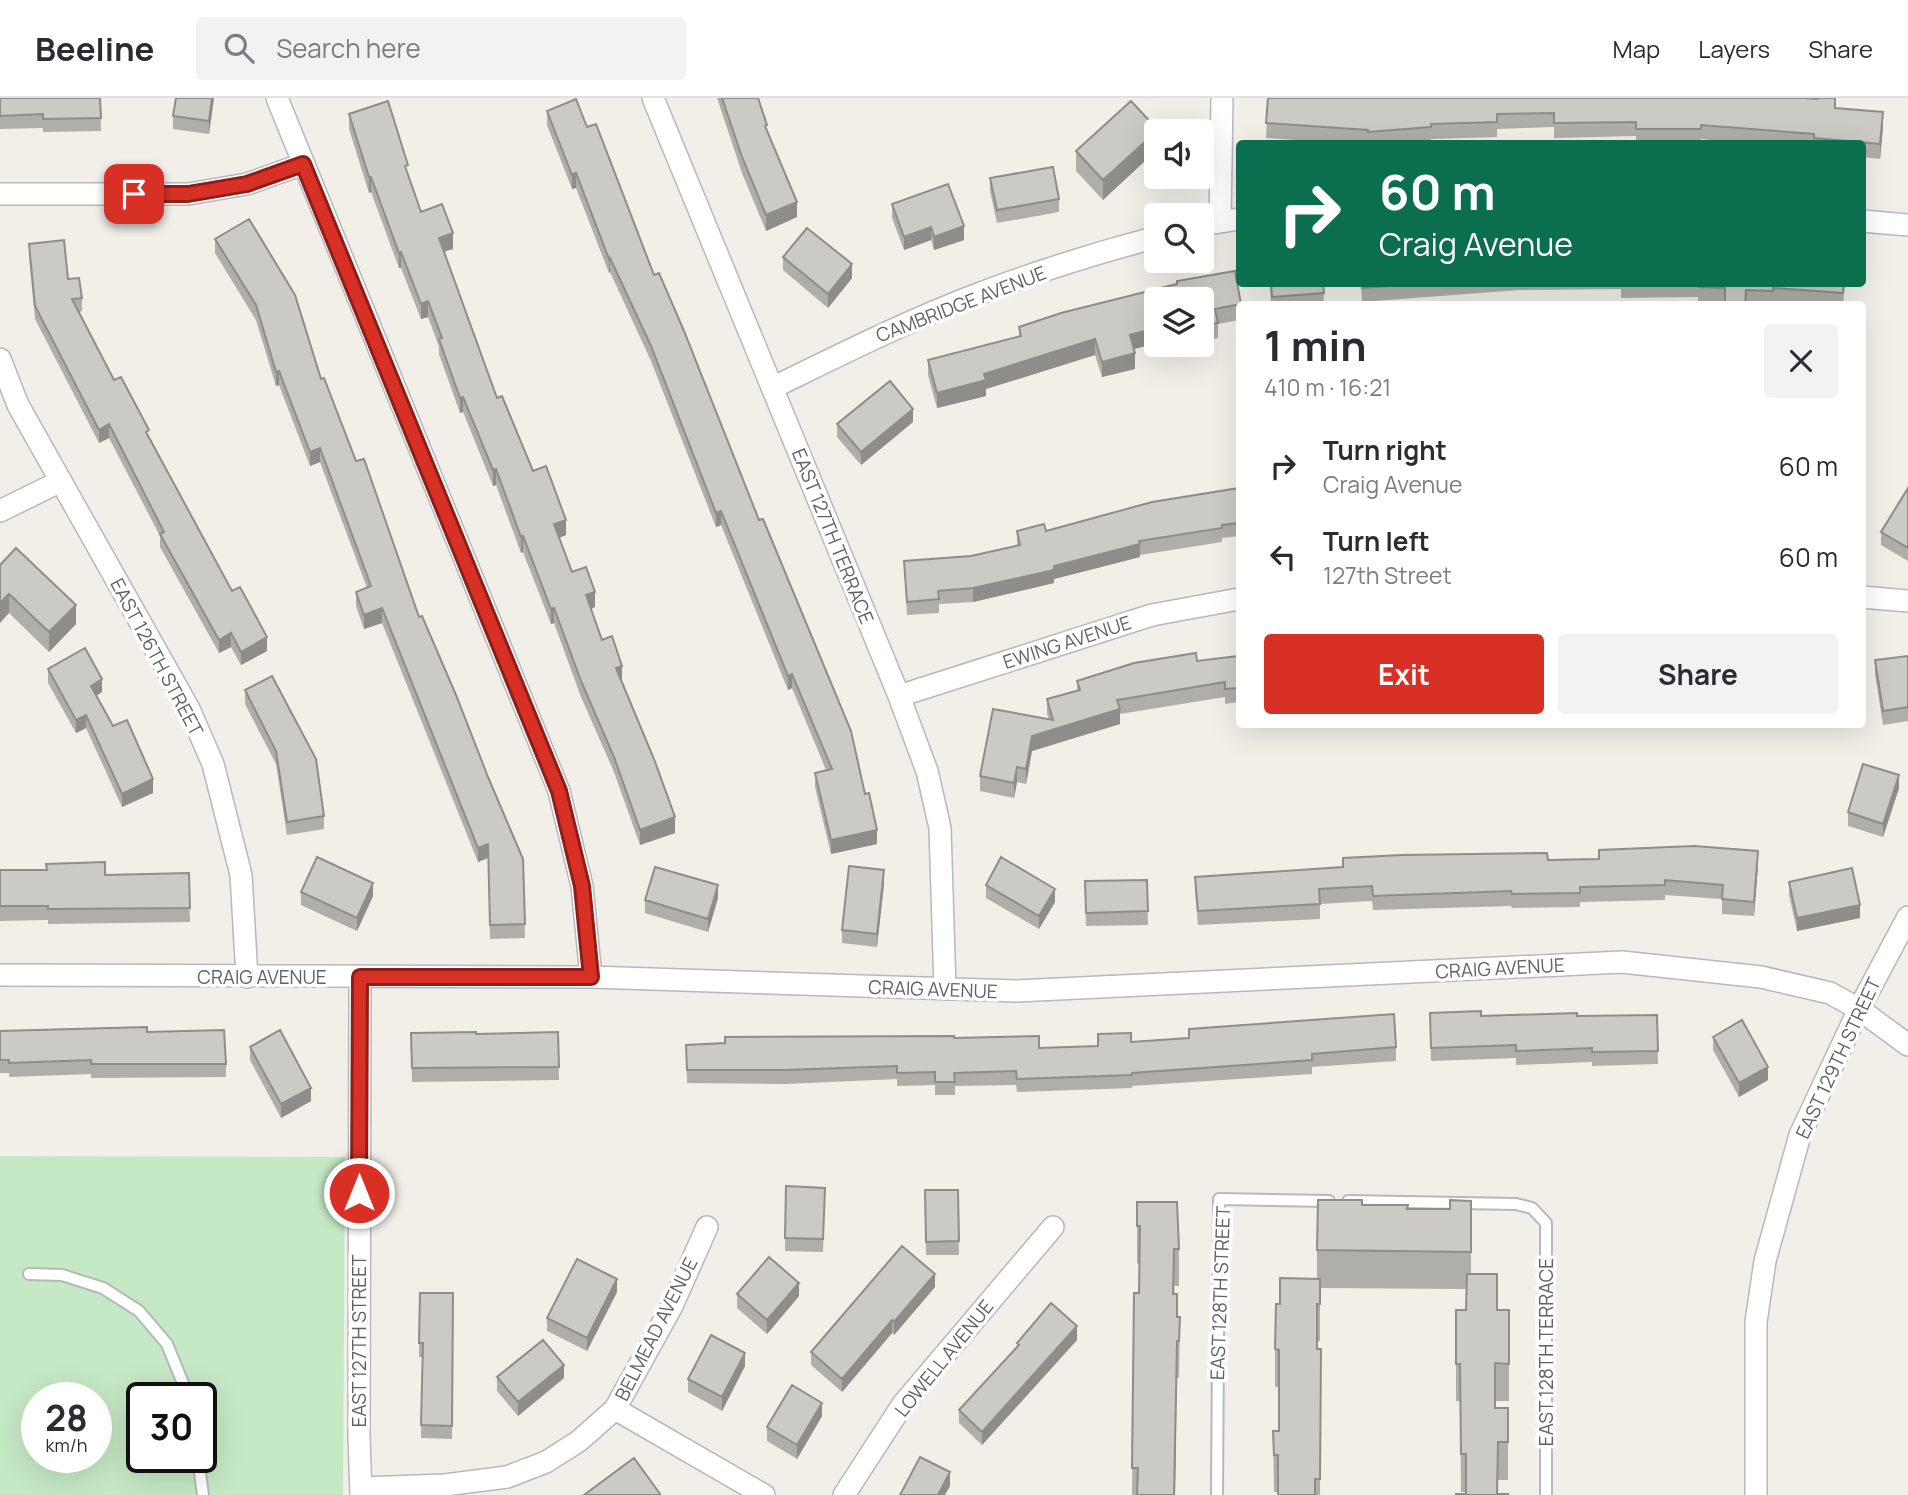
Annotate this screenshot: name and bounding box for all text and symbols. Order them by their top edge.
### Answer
search box [196,17,686,80]
text: Beeline [35,26,154,71]
icon: search [220,29,258,67]
text: Search here [276,30,421,66]
text: Map [1613,32,1660,65]
text: Layers [1698,32,1770,65]
text: Share [1808,32,1873,65]
map controls [1144,119,1214,357]
button: sound [1144,119,1214,189]
text: 60 m [1379,158,1496,225]
pin [104,164,164,224]
icon: right [1264,168,1355,259]
icon: arrive [115,175,153,213]
button: search [1144,203,1214,273]
text: Craig Avenue [1379,222,1573,266]
street label: CAMBRIDGE AVENUE [872,260,1050,348]
button: layers [1144,287,1214,357]
text: 1 min [1264,316,1367,374]
button: close [1764,324,1838,398]
text: 410 m · 16:21 [1264,371,1391,403]
text: Turn right [1323,432,1447,468]
street label: EAST 127TH TERRACE [786,444,880,628]
icon: right [1264,447,1302,485]
text: 60 m [1779,448,1838,484]
text: Craig Avenue [1323,468,1462,500]
text: Turn left [1323,523,1430,559]
icon: left [1264,538,1302,576]
text: 60 m [1779,539,1838,575]
text: 127th Street [1323,559,1452,591]
street label: EAST 126TH STREET [104,574,210,741]
street label: EWING AVENUE [1000,609,1134,675]
button: Exit [1264,634,1544,714]
button: Share [1558,634,1838,714]
street label: CRAIG AVENUE [1435,952,1565,984]
street label: CRAIG AVENUE [197,964,327,990]
street label: EAST 129TH STREET [1789,973,1887,1143]
street label: CRAIG AVENUE [868,974,998,1004]
position arrow [322,1156,396,1230]
street label: EAST 128TH STREET [1204,1205,1236,1381]
street label: BELMEAD AVENUE [609,1253,703,1405]
street label: EAST 127TH STREET [346,1254,372,1427]
street label: EAST 128TH TERRACE [1533,1258,1559,1446]
street label: LOWELL AVENUE [889,1294,999,1422]
speed limit sign: 30 [126,1382,217,1473]
text: 28 [45,1394,88,1442]
text: km/h [46,1433,87,1457]

